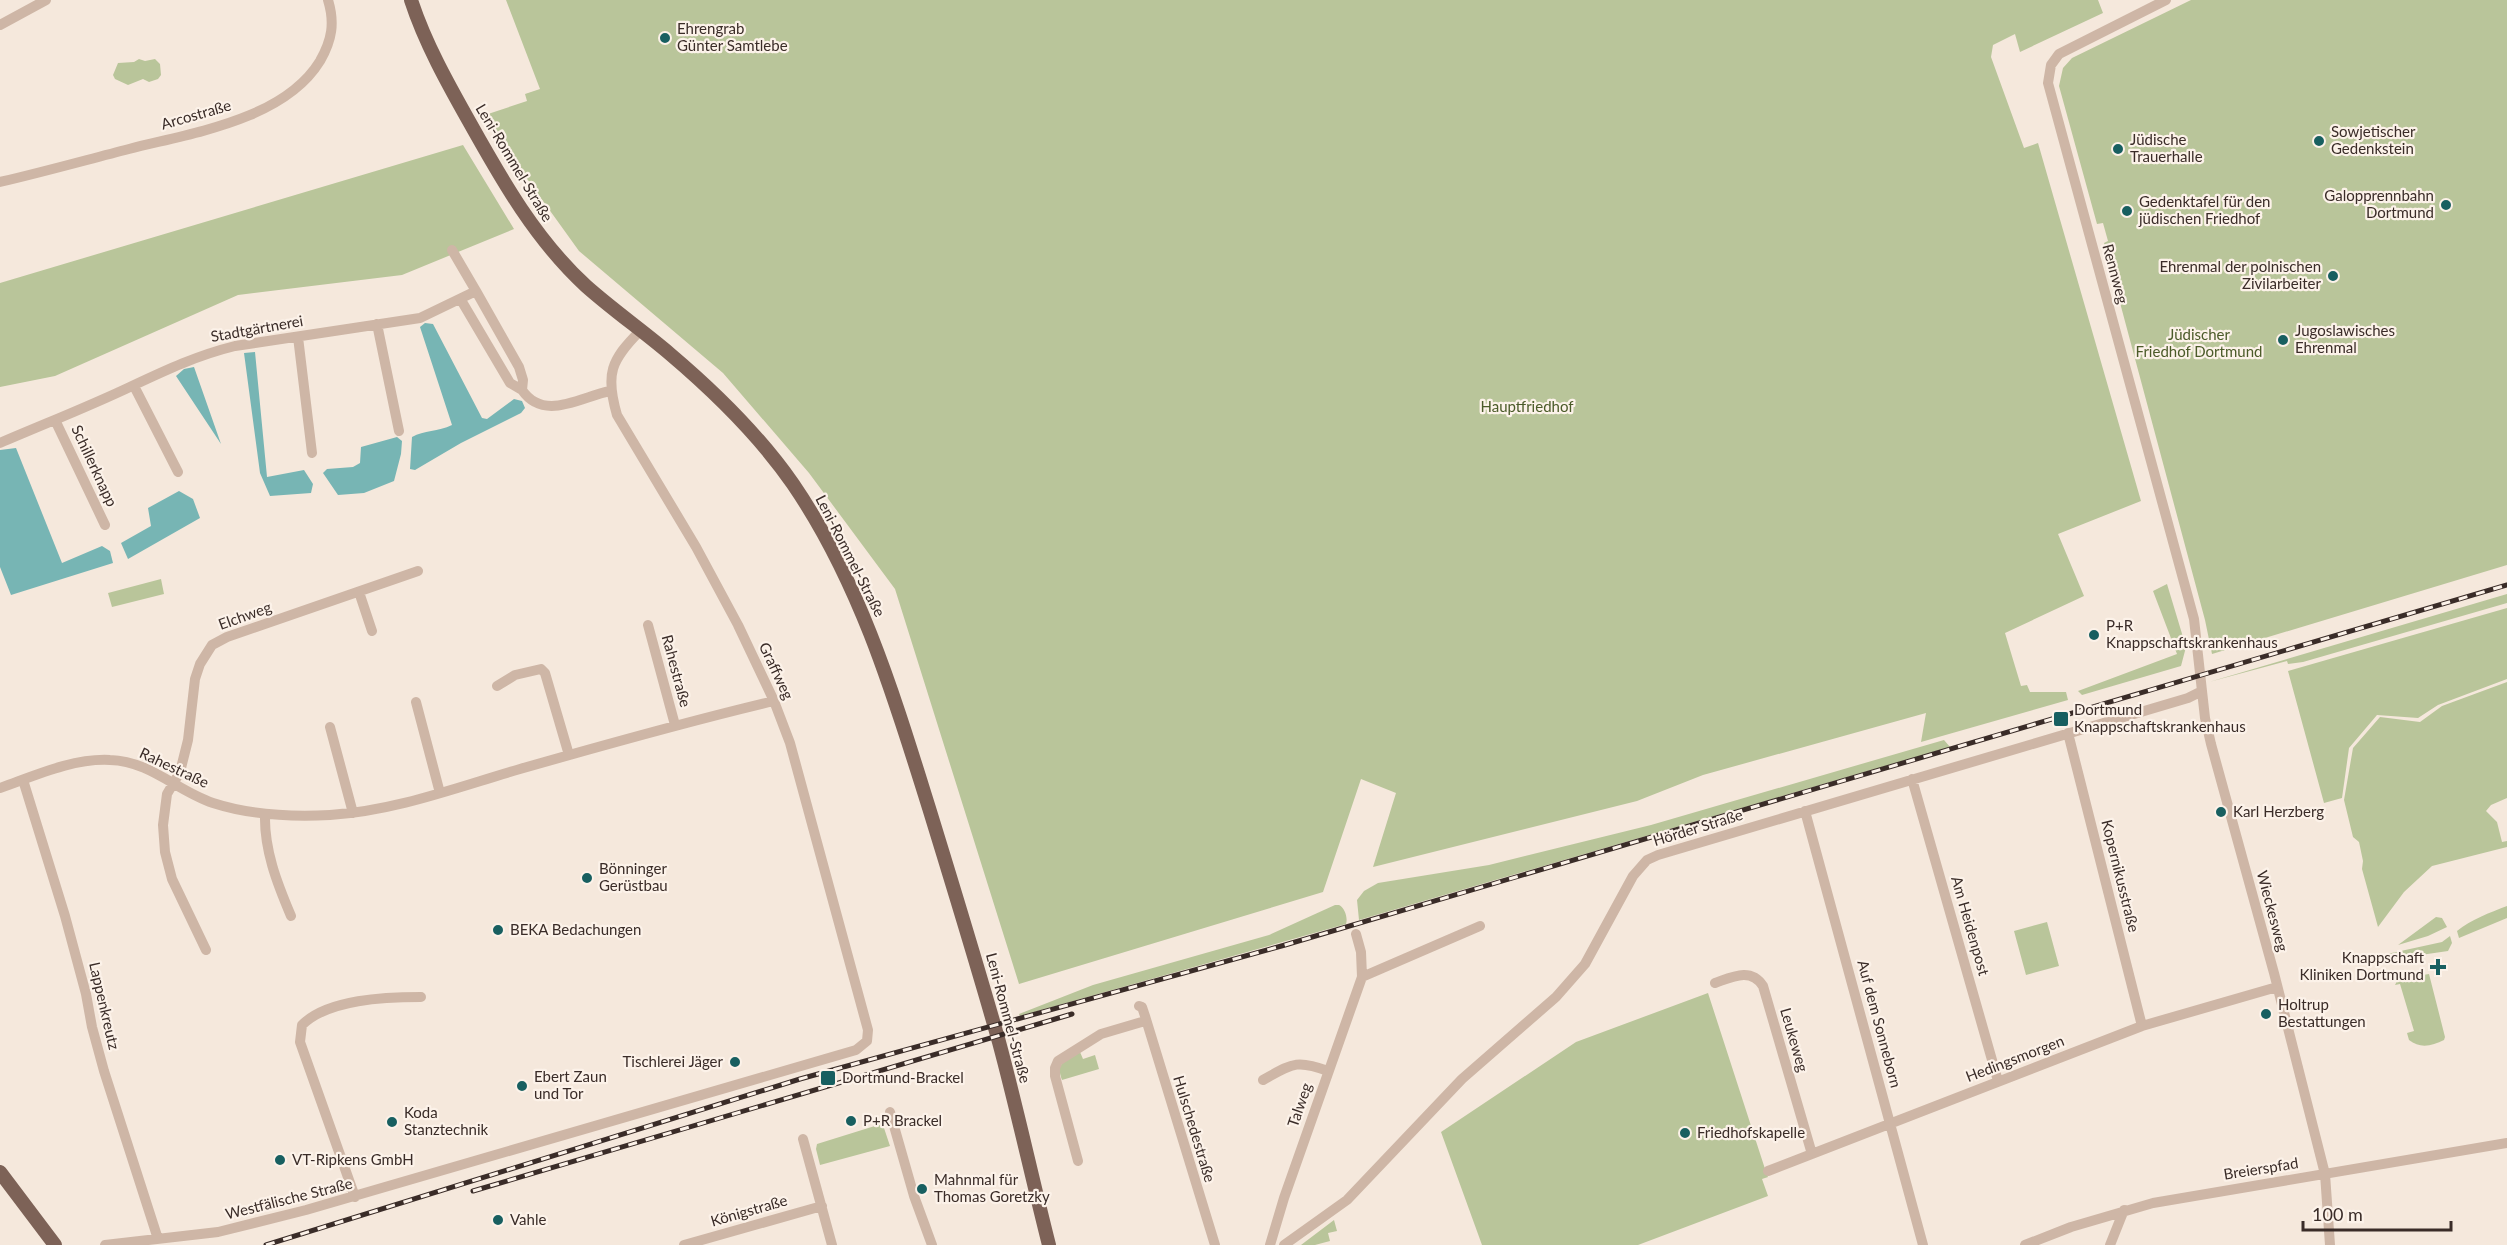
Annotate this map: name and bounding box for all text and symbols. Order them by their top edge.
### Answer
place label: Ehrengrab Günter Samtlebe [677,19,788,54]
marker: Ehrengrab Günter Samtlebe [658,31,672,45]
street label: Arcostraße [159,95,233,133]
street label: Leni-Rommel-Straße [473,100,557,225]
place label: Sowjetischer Gedenkstein [2331,122,2416,157]
place label: Jüdische Trauerhalle [2130,130,2203,165]
marker: Sowjetischer Gedenkstein [2312,134,2326,148]
marker: Jüdische Trauerhalle [2111,142,2125,156]
place label: Galopprennbahn Dortmund [2324,186,2434,221]
place label: Gedenktafel für den jüdischen Friedhof [2138,192,2270,227]
marker: Galopprennbahn Dortmund [2439,198,2453,212]
marker: Gedenktafel für den jüdischen Friedhof [2120,204,2134,218]
street label: Rennweg [2099,242,2133,306]
place label: Ehrenmal der polnischen Zivilarbeiter [2159,257,2322,292]
marker: Ehrenmal der polnischen Zivilarbeiter [2326,269,2340,283]
street label: Stadtgärtnerei [209,311,304,345]
place label: Jugoslawisches Ehrenmal [2295,321,2395,356]
park label: Jüdischer Friedhof Dortmund [2136,325,2262,360]
marker: Jugoslawisches Ehrenmal [2276,333,2290,347]
park label: Hauptfriedhof [1480,397,1574,415]
street label: Schillerknapp [68,422,122,509]
street label: Leni-Rommel-Straße [812,492,889,620]
street label: Elchweg [216,597,274,633]
place label: P+R Knappschaftskrankenhaus [2106,616,2278,651]
marker: P+R Knappschaftskrankenhaus [2087,628,2101,642]
street label: Rahestraße [659,633,695,709]
street label: Graffweg [756,639,798,702]
place label: Dortmund Knappschaftskrankenhaus [2074,700,2246,735]
marker: Dortmund Knappschaftskrankenhaus [2052,710,2070,728]
street label: Rahestraße [137,743,212,791]
place label: Karl Herzberg [2233,802,2324,820]
street label: Hörder Straße [1651,805,1745,849]
marker: Karl Herzberg [2214,805,2228,819]
street label: Kopernikusstraße [2098,818,2144,934]
place label: Bönninger Gerüstbau [599,859,668,894]
street label: Wieckesweg [2254,868,2292,953]
marker: Bönninger Gerüstbau [580,871,594,885]
street label: Am Heidenpost [1948,874,1994,978]
place label: BEKA Bedachungen [510,920,641,938]
marker: BEKA Bedachungen [491,923,505,937]
place label: Knappschaft Kliniken Dortmund [2300,948,2425,983]
street label: Leni-Rommel-Straße [983,951,1035,1085]
street label: Auf dem Sonneborn [1854,958,1906,1090]
marker: Knappschaft Kliniken Dortmund [2429,958,2447,976]
street label: Lappenkreutz [86,960,124,1052]
place label: Holtrup Bestattungen [2278,995,2366,1030]
street label: Leukeweg [1777,1006,1813,1074]
marker: Holtrup Bestattungen [2259,1007,2273,1021]
street label: Hedingsmorgen [1963,1031,2066,1085]
place label: Tischlerei Jäger [622,1052,724,1070]
marker: Tischlerei Jäger [728,1055,742,1069]
place label: Ebert Zaun und Tor [534,1067,607,1102]
place label: Dortmund-Brackel [842,1068,964,1086]
marker: Dortmund-Brackel [819,1069,837,1087]
street label: Hulschedestraße [1170,1073,1220,1184]
marker: Ebert Zaun und Tor [515,1079,529,1093]
street label: Talweg [1283,1080,1315,1129]
place label: Koda Stanztechnik [404,1103,489,1138]
place label: P+R Brackel [863,1111,942,1129]
marker: P+R Brackel [844,1114,858,1128]
marker: Koda Stanztechnik [385,1115,399,1129]
place label: Friedhofskapelle [1697,1123,1805,1141]
marker: Friedhofskapelle [1678,1126,1692,1140]
place label: VT-Ripkens GmbH [292,1150,414,1168]
marker: VT-Ripkens GmbH [273,1153,287,1167]
street label: Breierspfad [2222,1153,2299,1183]
place label: Mahnmal für Thomas Goretzky [934,1170,1050,1205]
street label: Westfälische Straße [223,1174,354,1223]
marker: Mahnmal für Thomas Goretzky [915,1182,929,1196]
street label: Königstraße [708,1190,789,1230]
scale bar [2303,1194,2452,1232]
text: 100 m [2312,1203,2363,1225]
place label: Vahle [510,1210,546,1228]
marker: Vahle [491,1213,505,1227]

